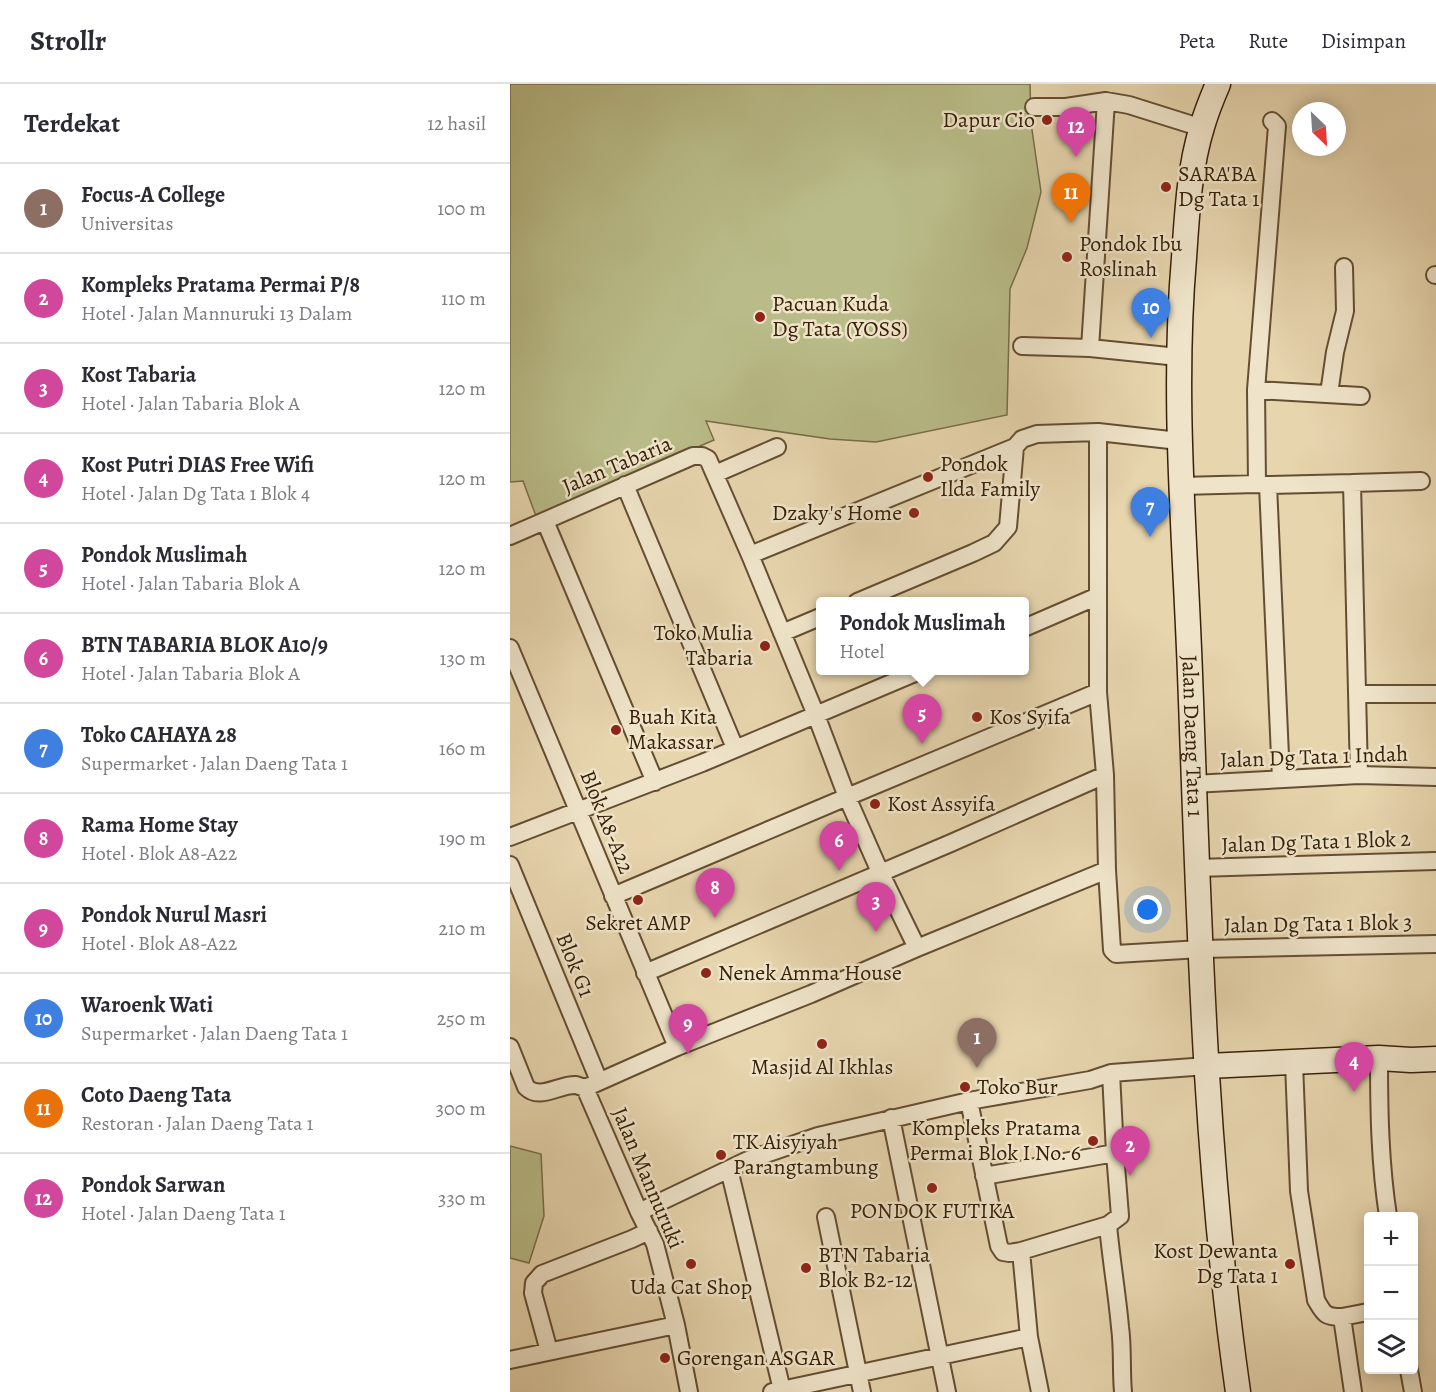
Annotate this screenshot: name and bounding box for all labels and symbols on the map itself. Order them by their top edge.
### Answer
north arrow [1292,102,1346,156]
place label: Dapur Cio [942,105,1035,135]
pin: 12 [1056,107,1096,157]
marker: Dapur Cio [1040,113,1054,127]
place label: SARA'BA Dg Tata 1 [1178,159,1259,214]
pin: 11 [1052,174,1090,223]
marker: SARA'BA Dg Tata 1 [1159,180,1173,194]
place label: Pondok Ibu Roslinah [1079,229,1182,284]
marker: Pondok Ibu Roslinah [1060,250,1074,264]
pin: 10 [1132,288,1170,338]
place label: Pacuan Kuda Dg Tata (YOSS) [772,289,908,344]
marker: Pacuan Kuda Dg Tata (YOSS) [753,310,767,324]
street label: Jalan Tabaria [558,428,677,502]
place label: Pondok Ilda Family [940,449,1040,504]
marker: Pondok Ilda Family [921,470,935,484]
pin: 7 [1130,488,1170,537]
place label: Dzaky's Home [772,498,902,528]
marker: Dzaky's Home [907,506,921,520]
place label: Toko Mulia Tabaria [654,618,754,673]
marker: Toko Mulia Tabaria [758,639,772,653]
street label: Jalan Daeng Tata 1 [1174,654,1210,818]
pin: 5 [902,694,942,744]
place label: Buah Kita Makassar [628,702,718,757]
place label: Kos Syifa [989,702,1072,732]
marker: Kos Syifa [970,710,984,724]
marker: Buah Kita Makassar [609,723,623,737]
street label: Jalan Dg Tata 1 Indah [1219,739,1409,775]
street label: Blok A8-A22 [573,766,641,878]
place label: Kost Assyifa [887,789,996,819]
marker: Kost Assyifa [868,797,882,811]
pin: 6 [820,822,858,871]
street label: Jalan Dg Tata 1 Blok 2 [1221,824,1411,860]
pin: 8 [696,868,734,918]
pin: 3 [856,882,896,932]
marker: Sekret AMP [631,893,645,907]
your location [1133,895,1162,924]
street label: Jalan Dg Tata 1 Blok 3 [1224,907,1412,941]
place label: Sekret AMP [585,908,691,938]
street label: Blok G1 [549,928,601,1002]
place label: Nenek Amma House [718,958,902,988]
marker: Nenek Amma House [699,966,713,980]
pin: 9 [668,1004,708,1054]
pin: 1 [958,1018,996,1068]
marker: Masjid Al Ikhlas [815,1037,829,1051]
pin: 4 [1334,1042,1374,1092]
place label: Masjid Al Ikhlas [751,1052,893,1082]
place label: Toko Bur [977,1072,1058,1102]
marker: Toko Bur [958,1080,972,1094]
street label: Jalan Mannuruki [605,1103,691,1253]
place label: Kompleks Pratama Permai Blok I No. 6 [909,1113,1082,1168]
pin: 2 [1110,1126,1150,1176]
place label: TK Aisyiyah Parangtambung [733,1127,878,1182]
marker: Kompleks Pratama Permai Blok I No. 6 [1086,1134,1100,1148]
marker: TK Aisyiyah Parangtambung [714,1148,728,1162]
marker: PONDOK FUTIKA [925,1181,939,1195]
place label: PONDOK FUTIKA [850,1196,1015,1226]
place label: Kost Dewanta Dg Tata 1 [1153,1236,1279,1291]
place label: BTN Tabaria Blok B2-12 [818,1240,931,1295]
marker: Uda Cat Shop [684,1257,698,1271]
marker: Kost Dewanta Dg Tata 1 [1283,1257,1297,1271]
marker: BTN Tabaria Blok B2-12 [799,1261,813,1275]
place label: Uda Cat Shop [630,1272,752,1302]
place label: Gorengan ASGAR [677,1343,836,1373]
marker: Gorengan ASGAR [658,1351,672,1365]

